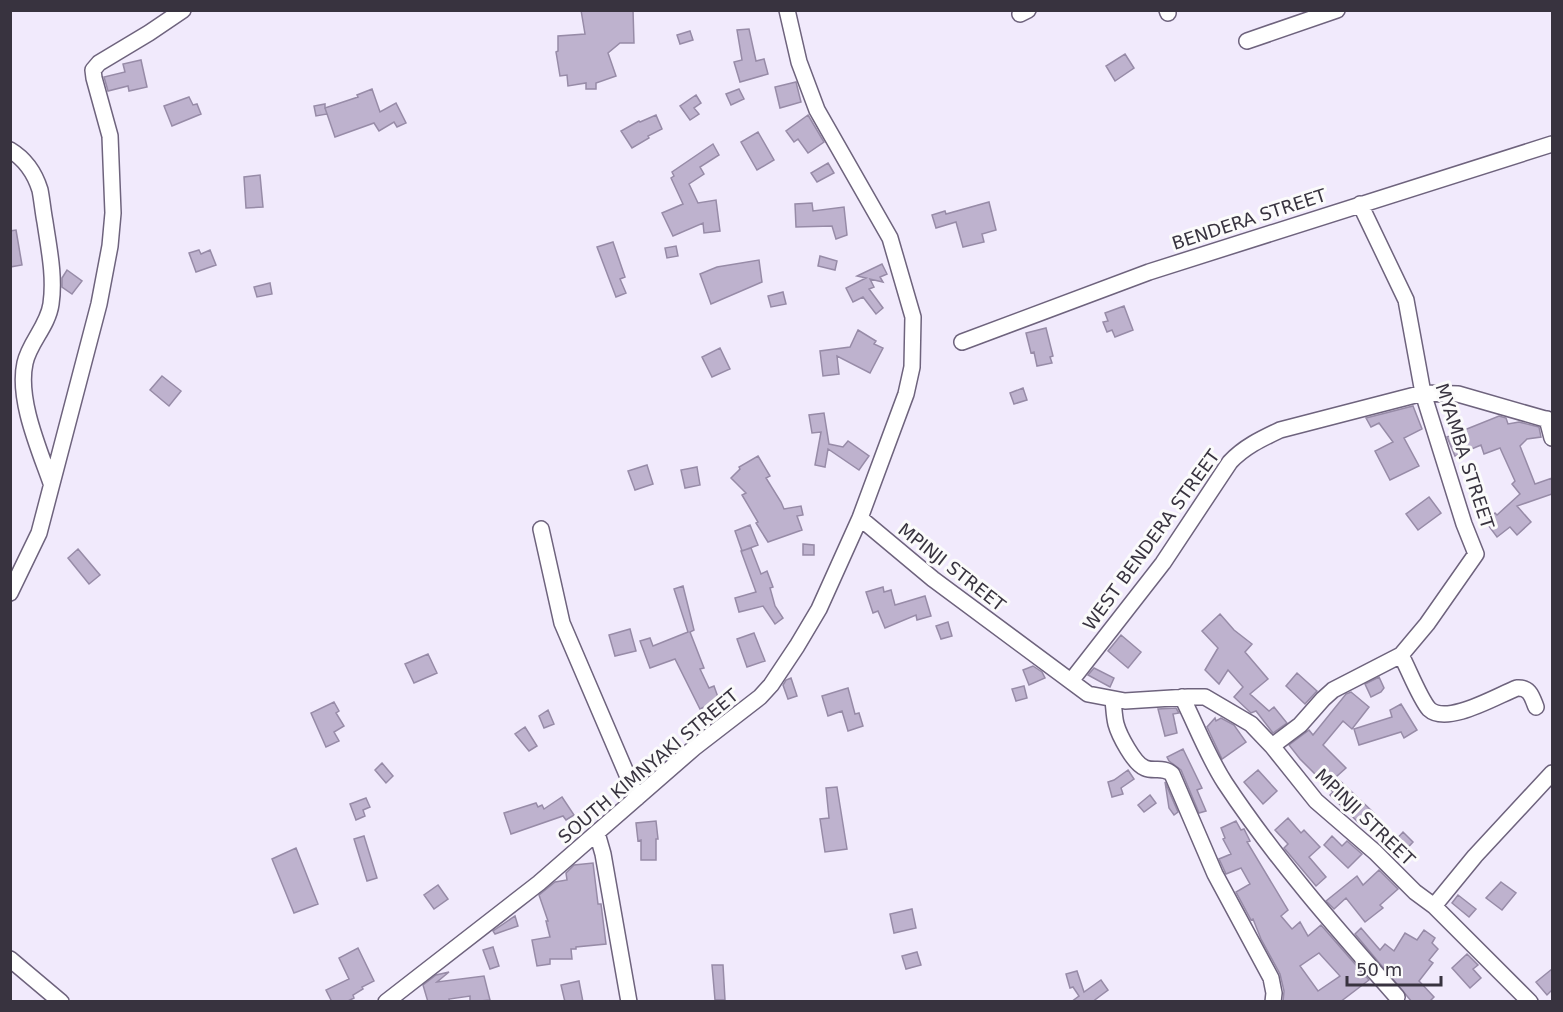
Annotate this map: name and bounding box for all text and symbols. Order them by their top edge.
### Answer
street label: BENDERA STREET [1169,184,1330,254]
street label: MYAMBA STREET [1432,380,1499,532]
street label: WEST BENDERA STREET [1078,445,1224,634]
street label: MPINJI STREET [894,519,1011,616]
street label: SOUTH KIMNYAKI STREET [554,684,743,847]
street label: MPINJI STREET [1311,764,1420,870]
scale bar [1347,949,1442,987]
text: 50 m [1356,959,1402,980]

